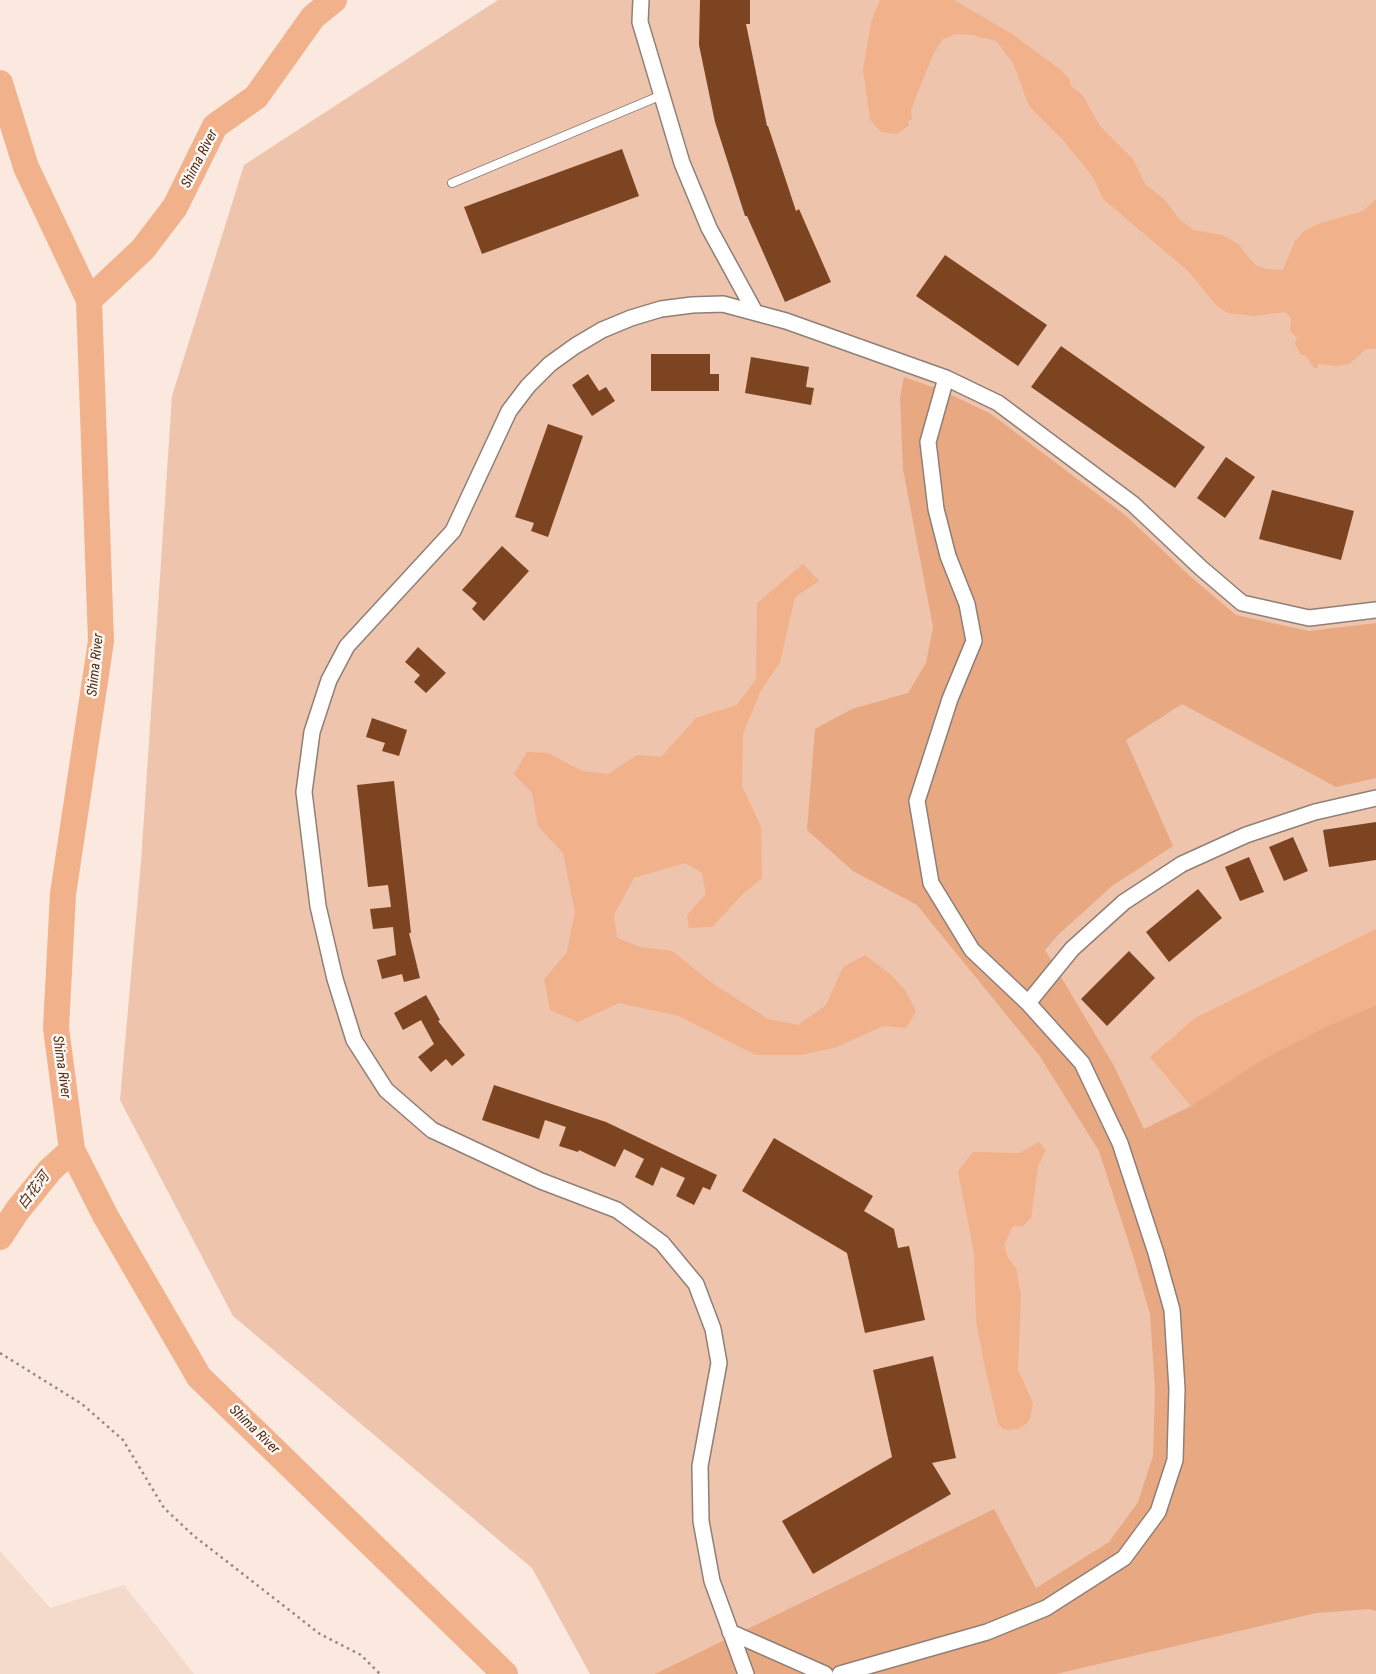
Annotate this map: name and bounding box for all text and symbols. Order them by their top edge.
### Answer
water label: Shima River [178,127,222,191]
water label: Shima River [84,633,108,697]
water label: Shima River [48,1035,74,1099]
water label: 白花河 [15,1169,53,1213]
water label: Shima River [225,1402,283,1458]

